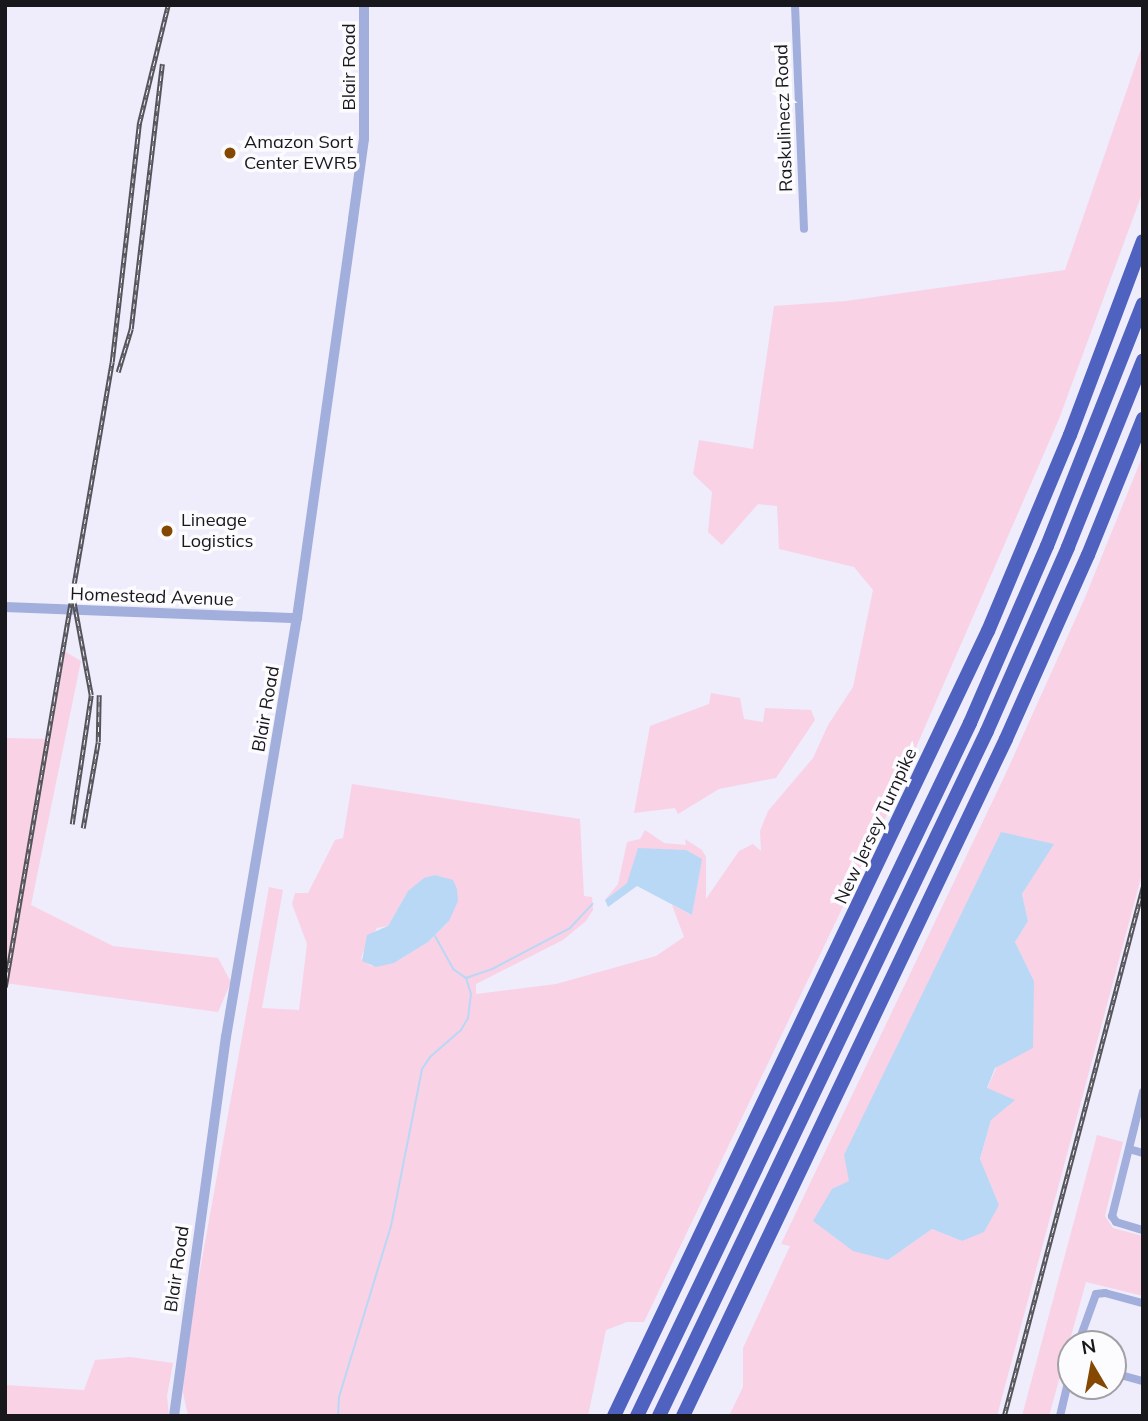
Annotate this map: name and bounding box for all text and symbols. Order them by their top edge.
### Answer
street label: Blair Road [338,24,360,110]
street label: Raskulinecz Road [771,44,797,192]
place label: Amazon Sort Center EWR5 [244,132,357,174]
marker: Amazon Sort Center EWR5 [222,145,238,161]
place label: Lineage Logistics [181,510,253,552]
marker: Lineage Logistics [159,523,175,539]
street label: Homestead Avenue [70,583,234,611]
street label: Blair Road [248,664,284,754]
street label: New Jersey Turnpike [830,745,922,907]
street label: Blair Road [160,1224,194,1314]
north arrow [1057,1330,1127,1400]
text: N [1080,1333,1098,1359]

